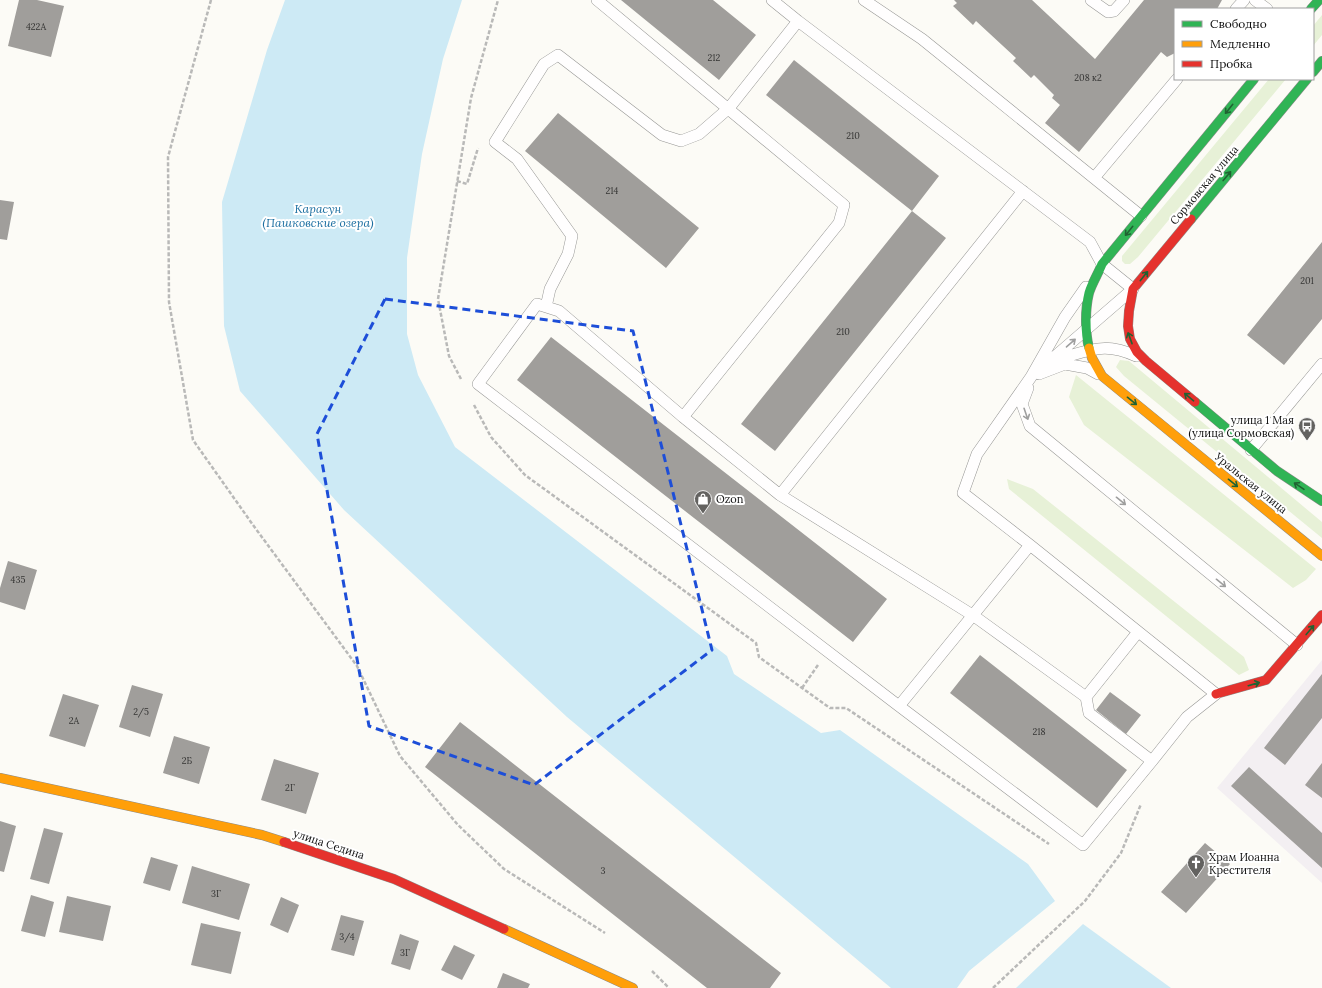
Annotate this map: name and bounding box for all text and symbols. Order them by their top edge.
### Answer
legend [1174,8,1314,80]
text: Свободно [1210,16,1267,31]
house number: 422А [26,21,46,32]
text: Медленно [1210,36,1270,51]
house number: 212 [708,52,721,63]
text: Пробка [1210,56,1252,71]
house number: 208 к2 [1074,72,1102,83]
one-way arrow [1225,104,1234,115]
house number: 210 [846,130,860,141]
street label: Сормовская улица [1167,142,1241,227]
one-way arrow [1223,170,1232,181]
house number: 214 [606,185,619,196]
water label: Карасун (Пашковские озера) [262,201,374,231]
one-way arrow [1125,226,1133,237]
one-way arrow [1140,270,1149,281]
house number: 201 [1300,275,1314,286]
house number: 210 [836,326,850,337]
one-way arrow [1126,332,1134,344]
one-way arrow [1066,338,1077,347]
one-way arrow [1184,393,1195,402]
one-way arrow [1126,397,1137,406]
one-way arrow [1023,408,1030,421]
place label: улица 1 Мая (улица Сормовская) [1189,413,1294,441]
bus stop icon: улица 1 Мая (улица Сормовская) [1297,416,1317,441]
street label: Уральская улица [1211,449,1290,517]
one-way arrow [1227,479,1238,488]
one-way arrow [1294,481,1305,490]
shop icon: Ozon [693,489,713,514]
place label: Ozon [716,492,744,506]
one-way arrow [1115,496,1126,505]
house number: 435 [11,574,25,585]
one-way arrow [1216,579,1227,587]
one-way arrow [1305,625,1314,635]
one-way arrow [1247,680,1260,687]
house number: 2/5 [133,706,149,718]
house number: 2А [69,715,80,726]
house number: 218 [1032,726,1046,737]
house number: 2Б [182,755,193,766]
house number: 2Г [285,782,295,793]
street label: улица Седина [292,826,367,862]
place label: Храм Иоанна Крестителя [1209,850,1280,877]
church icon: Храм Иоанна Крестителя [1186,853,1206,878]
house number: 3 [600,865,606,876]
house number: 3Г [211,888,221,899]
house number: 3/4 [339,931,355,943]
house number: 3Г [400,947,410,958]

